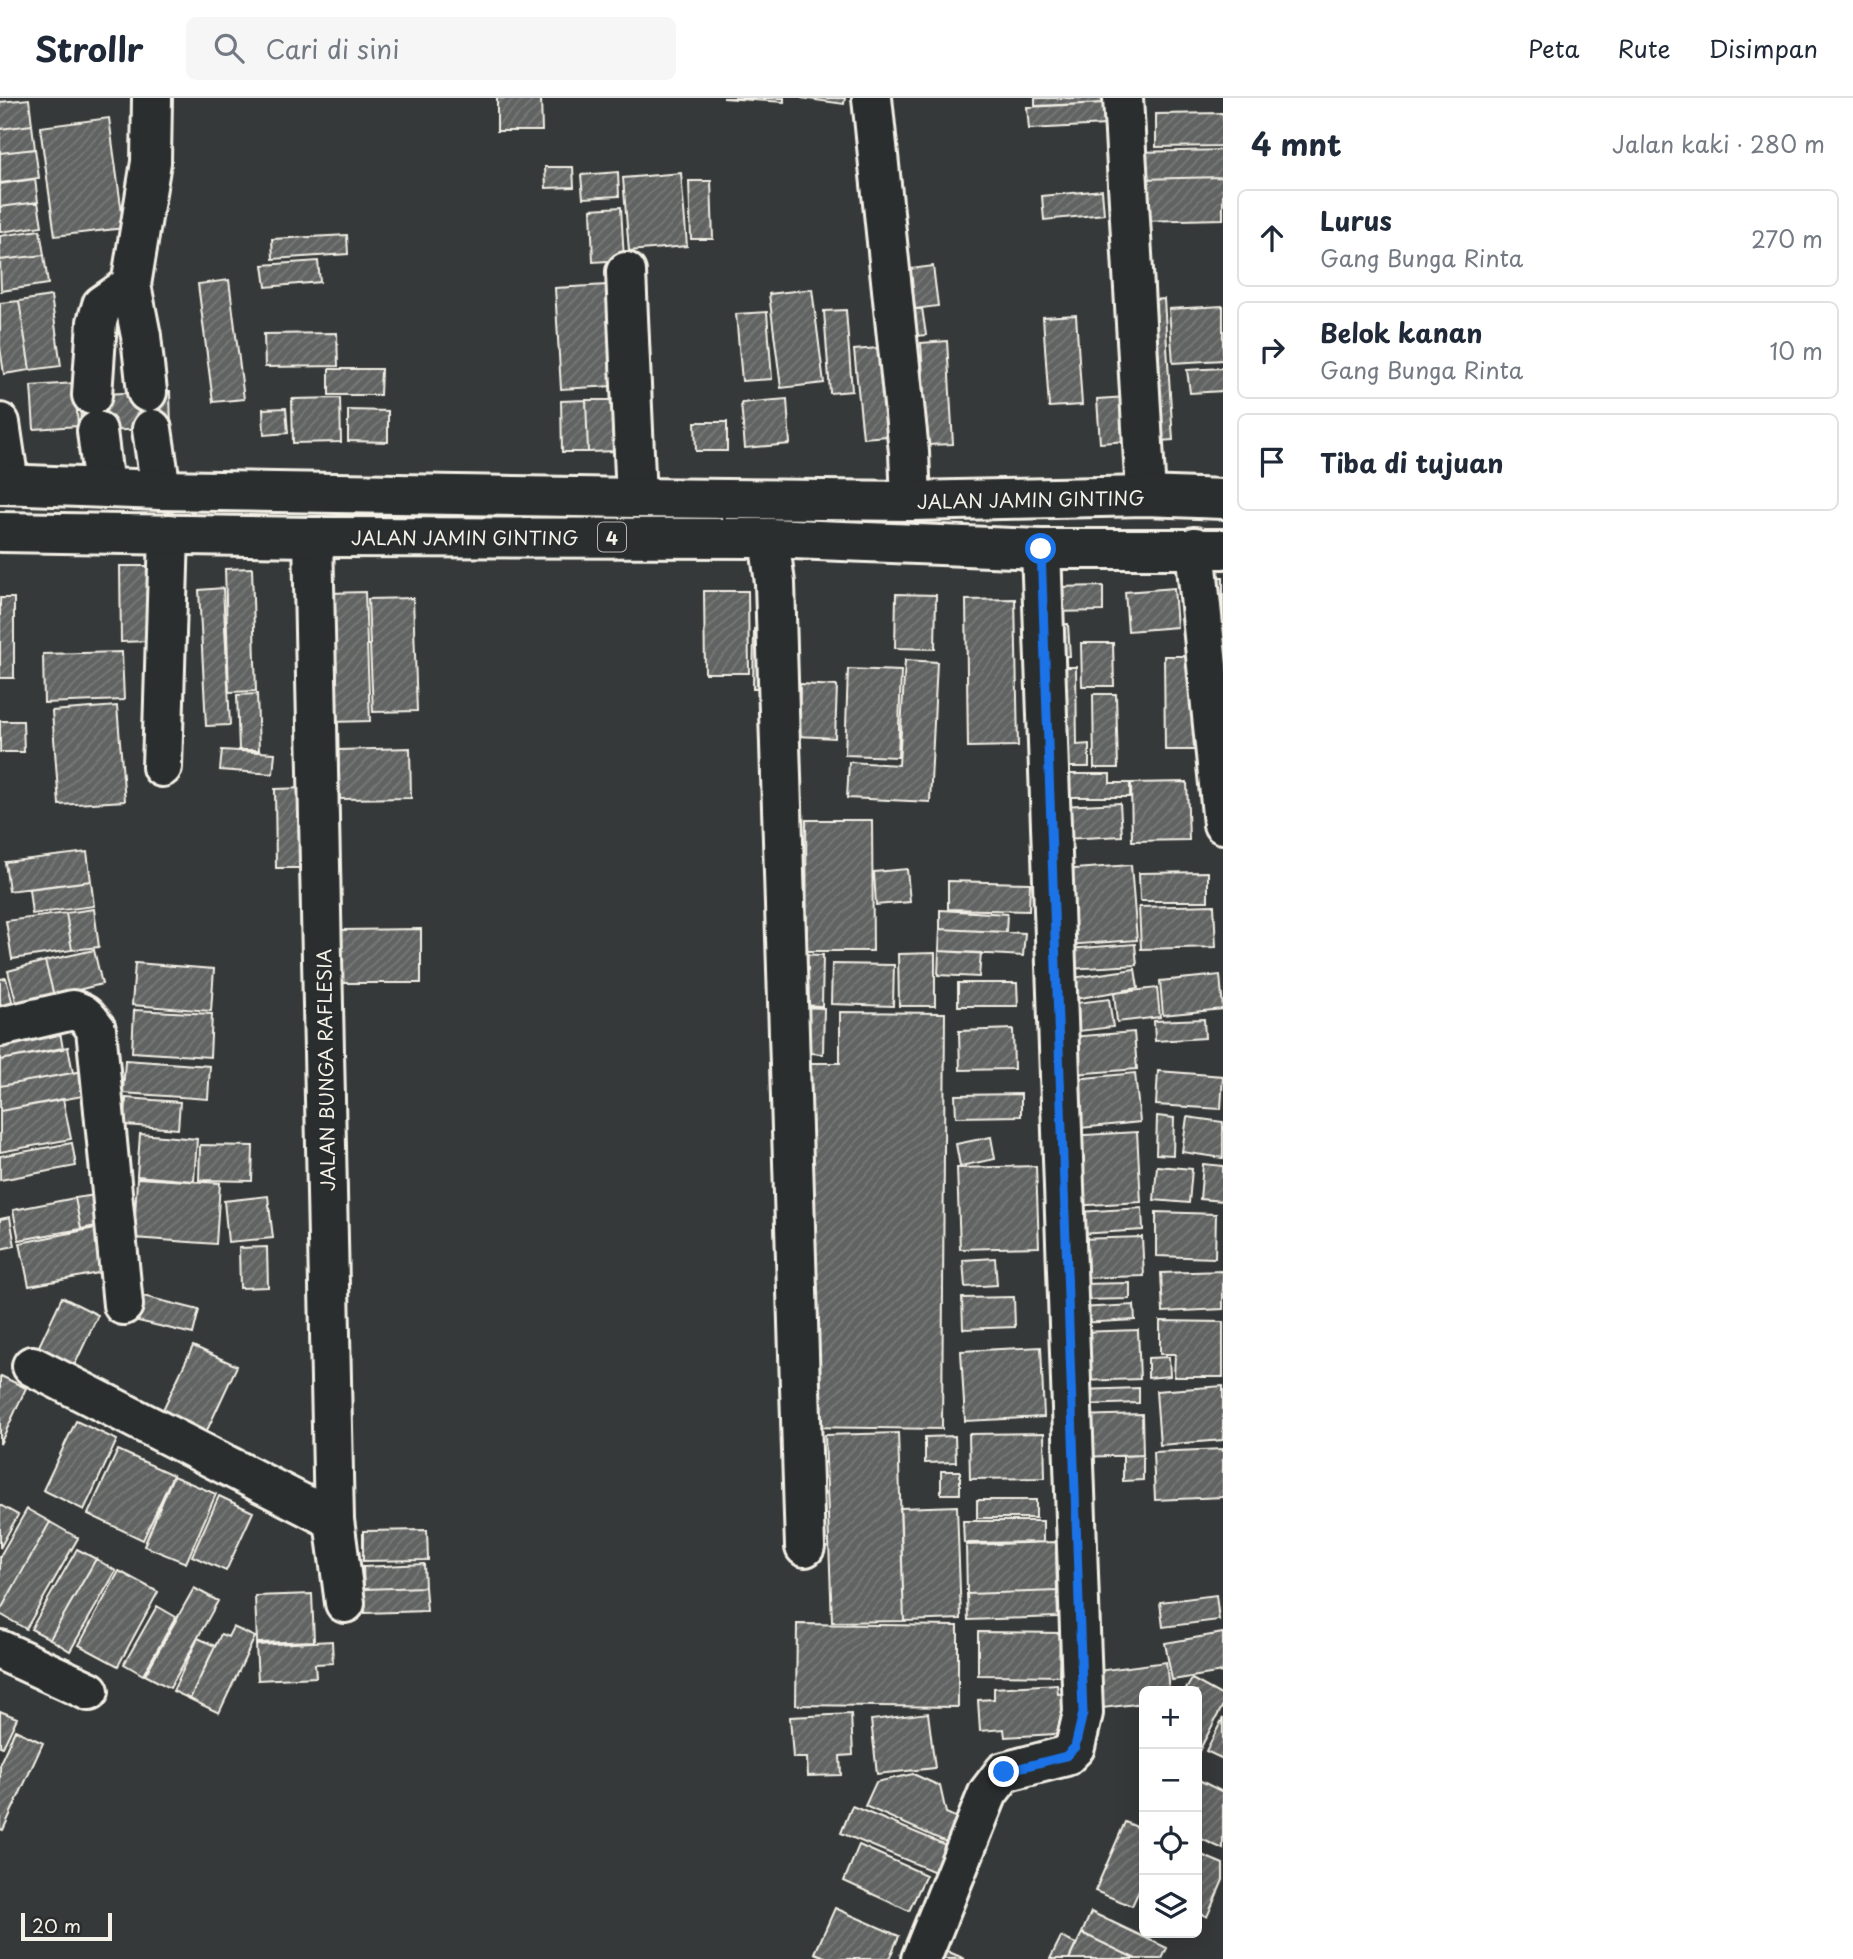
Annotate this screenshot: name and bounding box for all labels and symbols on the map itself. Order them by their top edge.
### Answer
street label: JALAN JAMIN GINTING [917,483,1145,515]
road number: 4 [598,522,626,552]
street label: JALAN JAMIN GINTING [351,523,579,551]
route start [1025,533,1056,564]
street label: JALAN BUNGA RAFLESIA [309,949,341,1191]
route end [988,1756,1019,1787]
scale bar [21,1910,112,1942]

